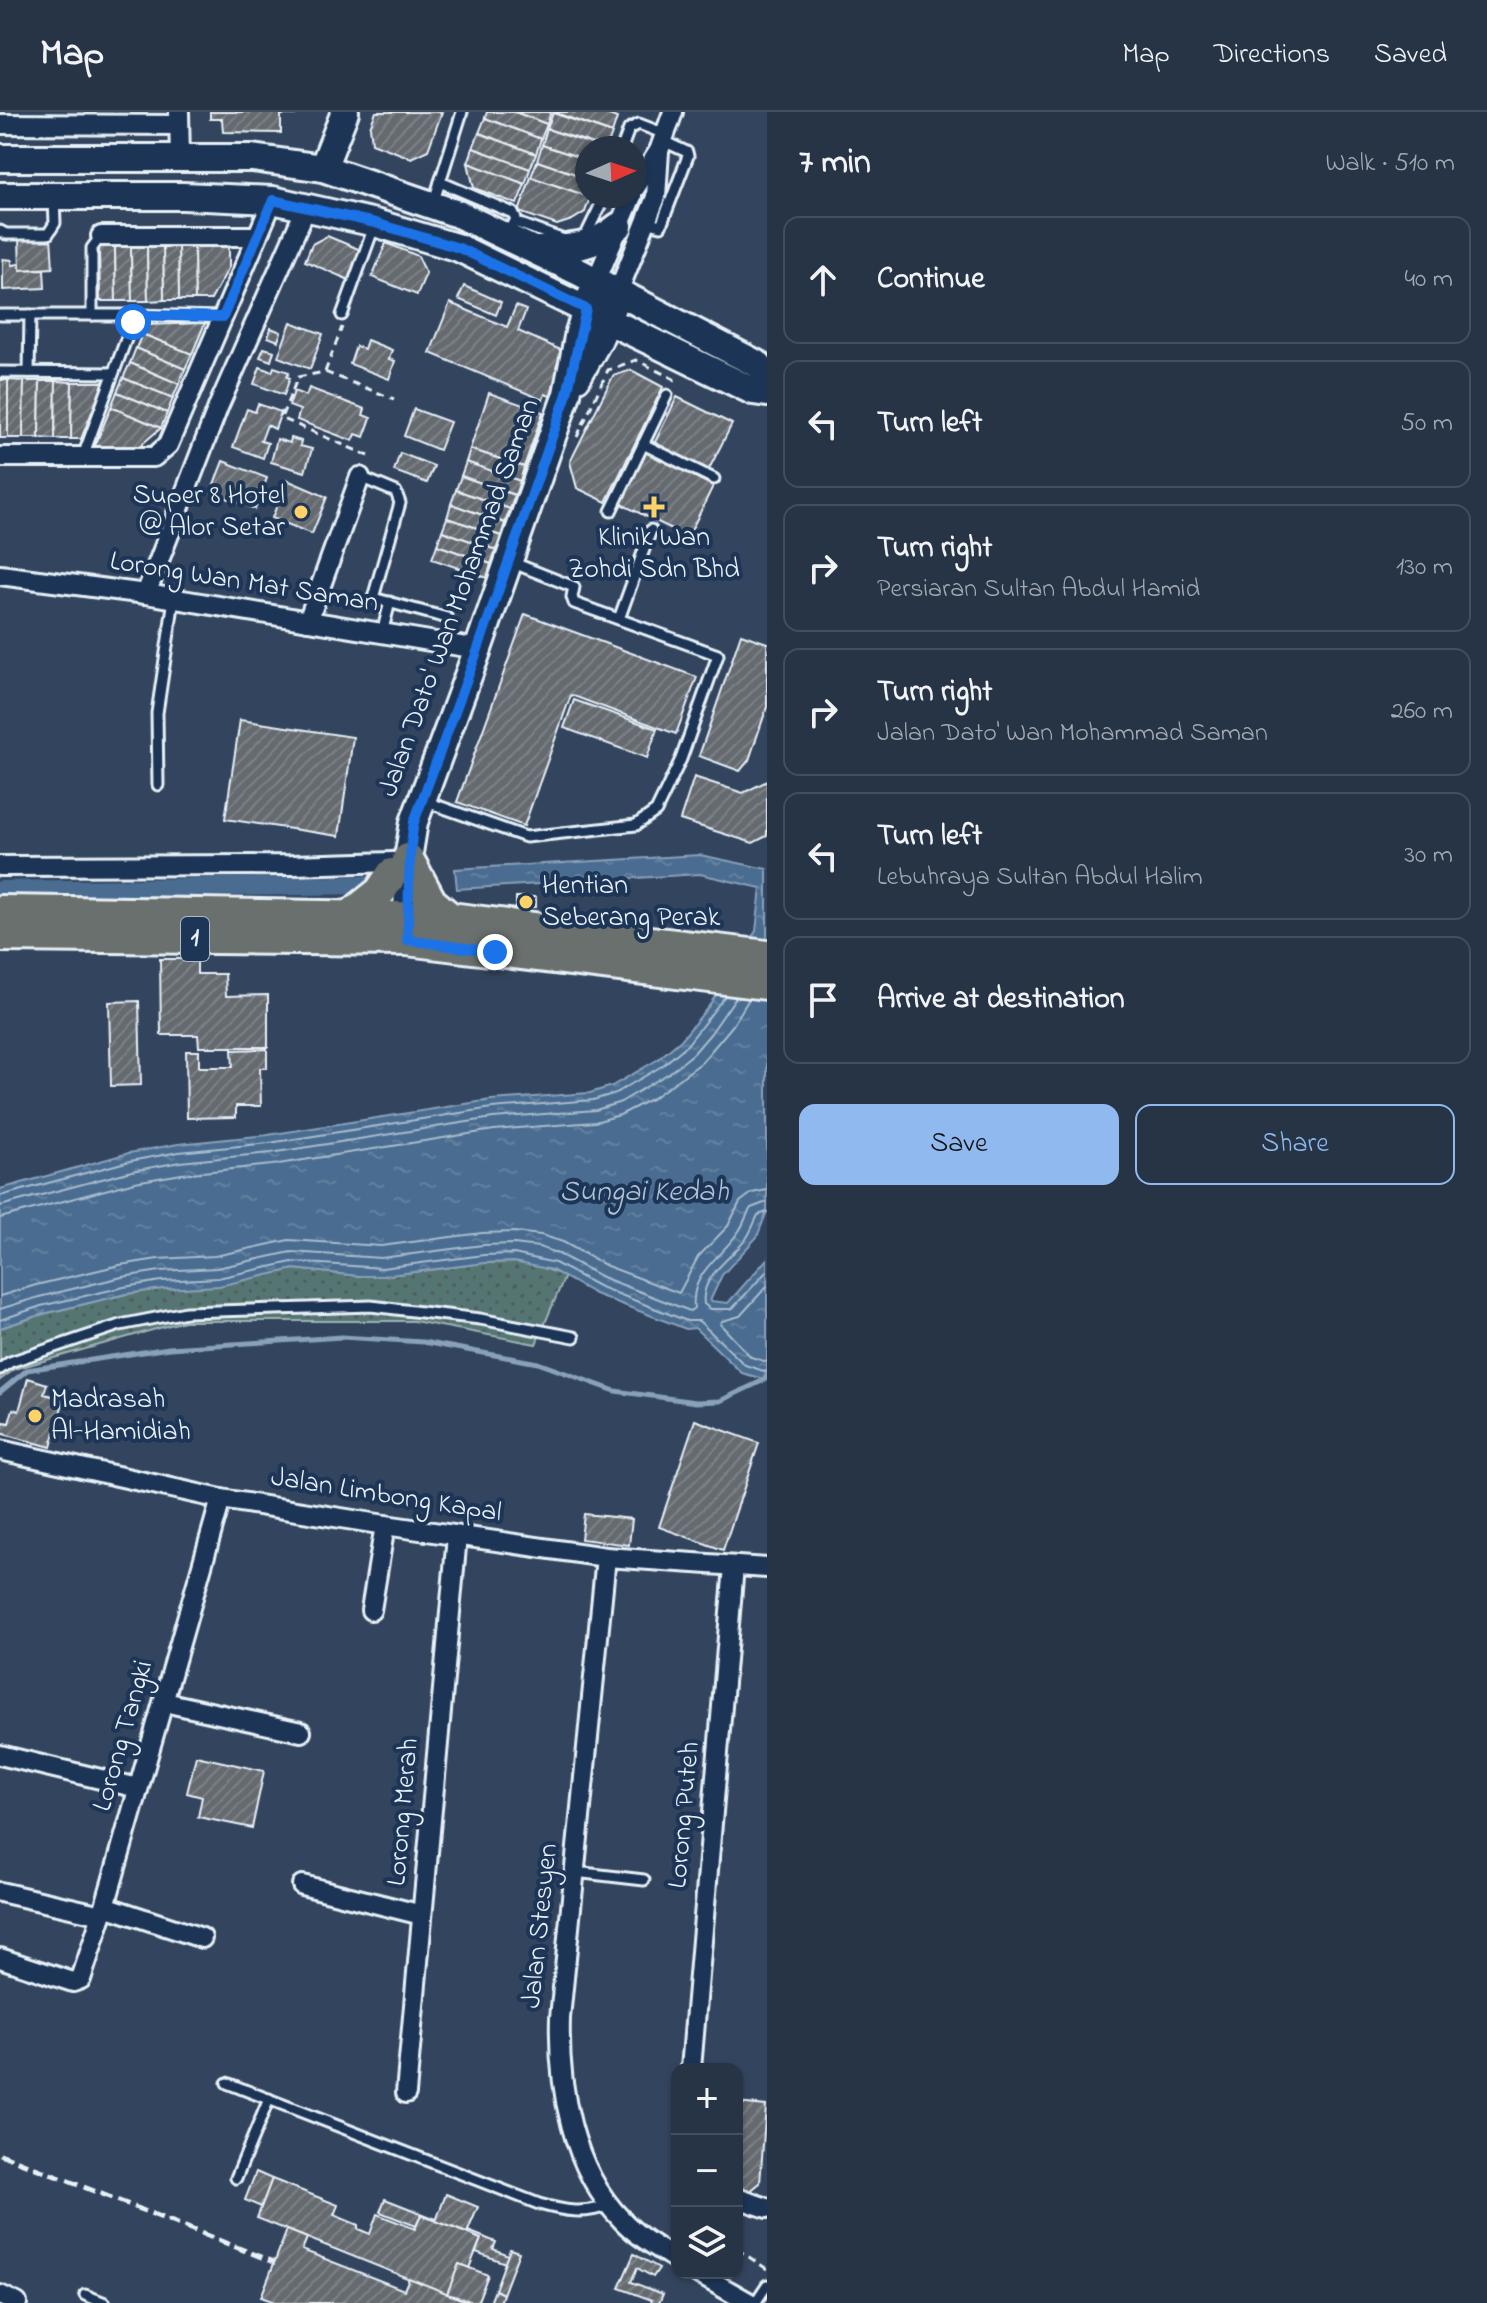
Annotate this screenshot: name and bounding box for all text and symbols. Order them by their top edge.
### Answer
text: Map [40,27,104,83]
text: Map [1122,35,1170,76]
text: Directions [1214,35,1330,76]
text: Saved [1374,35,1447,76]
north arrow [575,136,647,208]
text: 7 min [799,139,871,189]
text: Walk · 510 m [1325,145,1455,183]
icon: ahead [801,258,845,302]
text: Continue [877,258,985,302]
text: 40 m [1404,261,1453,299]
route start [115,304,151,340]
street label: Jalan Dato' Wan Mohammad Saman [369,393,551,803]
icon: left [801,402,845,446]
text: Turn left [877,402,982,446]
text: 50 m [1400,405,1453,443]
place label: Super 8 Hotel @ Alor Setar [133,476,285,549]
marker: Klinik Wan Zohdi Sdn Bhd [643,496,665,518]
marker: Super 8 Hotel @ Alor Setar [292,503,310,521]
place label: Klinik Wan Zohdi Sdn Bhd [568,518,740,591]
text: Turn right [877,527,992,571]
street label: Lorong Wan Mat Saman [107,542,381,624]
icon: right [801,546,845,590]
text: 130 m [1396,549,1453,587]
text: Persiaran Sultan Abdul Hamid [877,571,1200,609]
text: Turn right [877,671,992,715]
icon: right [801,690,845,734]
text: 260 m [1391,693,1453,731]
text: Jalan Dato' Wan Mohammad Saman [877,715,1268,753]
text: Turn left [877,815,982,859]
icon: left [801,834,845,878]
text: 30 m [1404,837,1453,875]
text: Lebuhraya Sultan Abdul Halim [877,859,1203,897]
place label: Hentian Seberang Perak [542,866,721,939]
marker: Hentian Seberang Perak [517,893,535,911]
road number: 1 [181,917,209,961]
route end [477,934,513,970]
icon: arrive [801,978,845,1022]
text: Arrive at destination [877,978,1125,1022]
button: Save [799,1104,1119,1185]
button: Share [1135,1104,1455,1185]
water label: Sungai Kedah [559,1171,729,1215]
place label: Madrasah Al-Hamidiah [51,1380,191,1453]
marker: Madrasah Al-Hamidiah [26,1407,44,1425]
street label: Jalan Limbong Kapal [268,1458,504,1534]
street label: Lorong Tangki [83,1656,165,1816]
street label: Lorong Merah [377,1736,431,1888]
street label: Lorong Puteh [658,1740,712,1890]
street label: Jalan Stesyen [512,1842,570,2010]
map controls [671,2063,743,2279]
button: + [671,2063,743,2135]
button: − [671,2135,743,2207]
button: layers [671,2207,743,2279]

